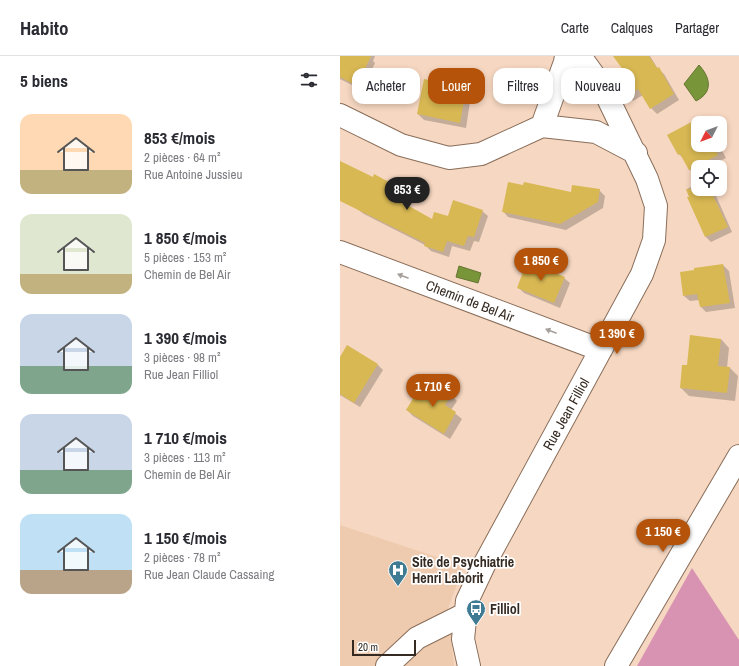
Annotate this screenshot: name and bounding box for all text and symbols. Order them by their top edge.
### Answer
text: Habito [20,15,68,41]
text: Carte [561,19,589,37]
text: Calques [611,19,653,37]
text: Partager [675,19,719,37]
chip: Acheter [352,68,420,104]
chip: Louer [428,68,485,104]
chip: Filtres [493,68,553,104]
chip: Nouveau [561,68,635,104]
text: 5 biens [20,69,68,92]
icon: filters [298,69,320,91]
north arrow [691,116,727,152]
map controls [691,116,727,196]
text: 853 €/mois [144,126,215,149]
icon: home [52,130,100,178]
text: 2 pièces · 64 m² [144,149,220,166]
button: locate [691,160,727,196]
text: Rue Antoine Jussieu [144,166,242,183]
pin: 853 € [379,177,435,211]
text: 853 € [394,181,420,198]
text: 1 850 €/mois [144,226,227,249]
icon: home [52,230,100,278]
pin: 1 850 € [504,248,578,282]
text: 5 pièces · 153 m² [144,249,226,266]
text: 1 850 € [523,252,559,269]
text: Chemin de Bel Air [144,266,231,283]
one-way arrow [397,272,409,278]
street label: Chemin de Bel Air [423,276,517,326]
pin: 1 390 € [580,321,654,355]
text: 1 390 € [599,325,635,342]
text: 1 390 €/mois [144,326,227,349]
one-way arrow [545,328,557,334]
icon: home [52,330,100,378]
text: 3 pièces · 98 m² [144,349,220,366]
text: Rue Jean Filliol [144,366,218,383]
pin: 1 710 € [396,374,470,408]
street label: Rue Jean Filliol [539,375,593,453]
text: 1 710 € [415,378,451,395]
text: 1 710 €/mois [144,426,227,449]
icon: home [52,430,100,478]
text: 3 pièces · 113 m² [144,449,226,466]
text: Chemin de Bel Air [144,466,231,483]
pin: 1 150 € [626,519,700,553]
text: 1 150 € [645,523,681,540]
text: 1 150 €/mois [144,526,227,549]
icon: home [52,530,100,578]
text: 2 pièces · 78 m² [144,549,220,566]
place label: Site de Psychiatrie Henri Laborit [412,553,514,587]
hospital icon: Site de Psychiatrie Henri Laborit [387,559,409,587]
text: Rue Jean Claude Cassaing [144,566,274,583]
bus stop icon: Filliol [465,598,487,626]
place label: Filliol [490,600,520,618]
scale bar [352,638,416,657]
text: 20 m [358,640,378,654]

